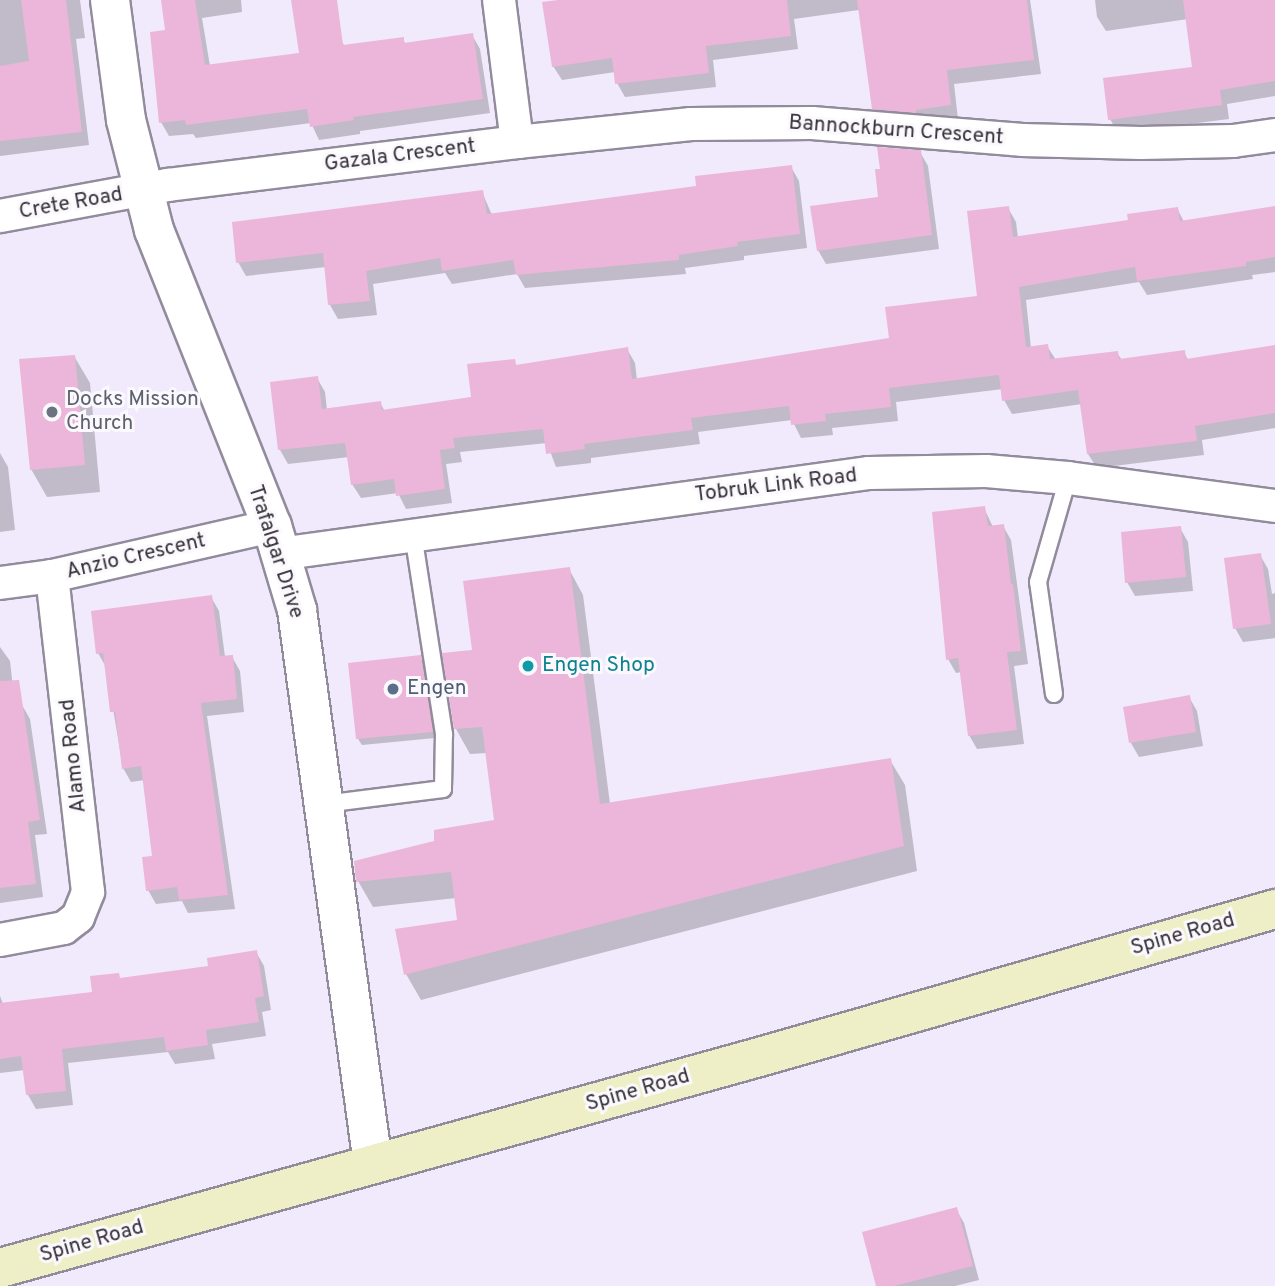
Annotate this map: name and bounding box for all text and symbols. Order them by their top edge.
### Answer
street label: Bannockburn Crescent [788,111,1004,151]
street label: Gazala Crescent [323,134,477,178]
street label: Crete Road [17,182,125,226]
place label: Docks Mission Church [66,387,199,437]
marker: Docks Mission Church [44,404,60,420]
street label: Tobruk Link Road [693,464,859,508]
street label: Trafalgar Drive [242,482,308,622]
street label: Anzio Crescent [64,529,208,585]
place label: Engen Shop [542,653,655,679]
marker: Engen Shop [520,658,536,674]
place label: Engen [407,676,467,702]
marker: Engen [385,681,401,697]
street label: Alamo Road [55,698,93,814]
street label: Spine Road [1128,908,1238,962]
street label: Spine Road [583,1064,693,1118]
street label: Spine Road [37,1215,147,1269]

